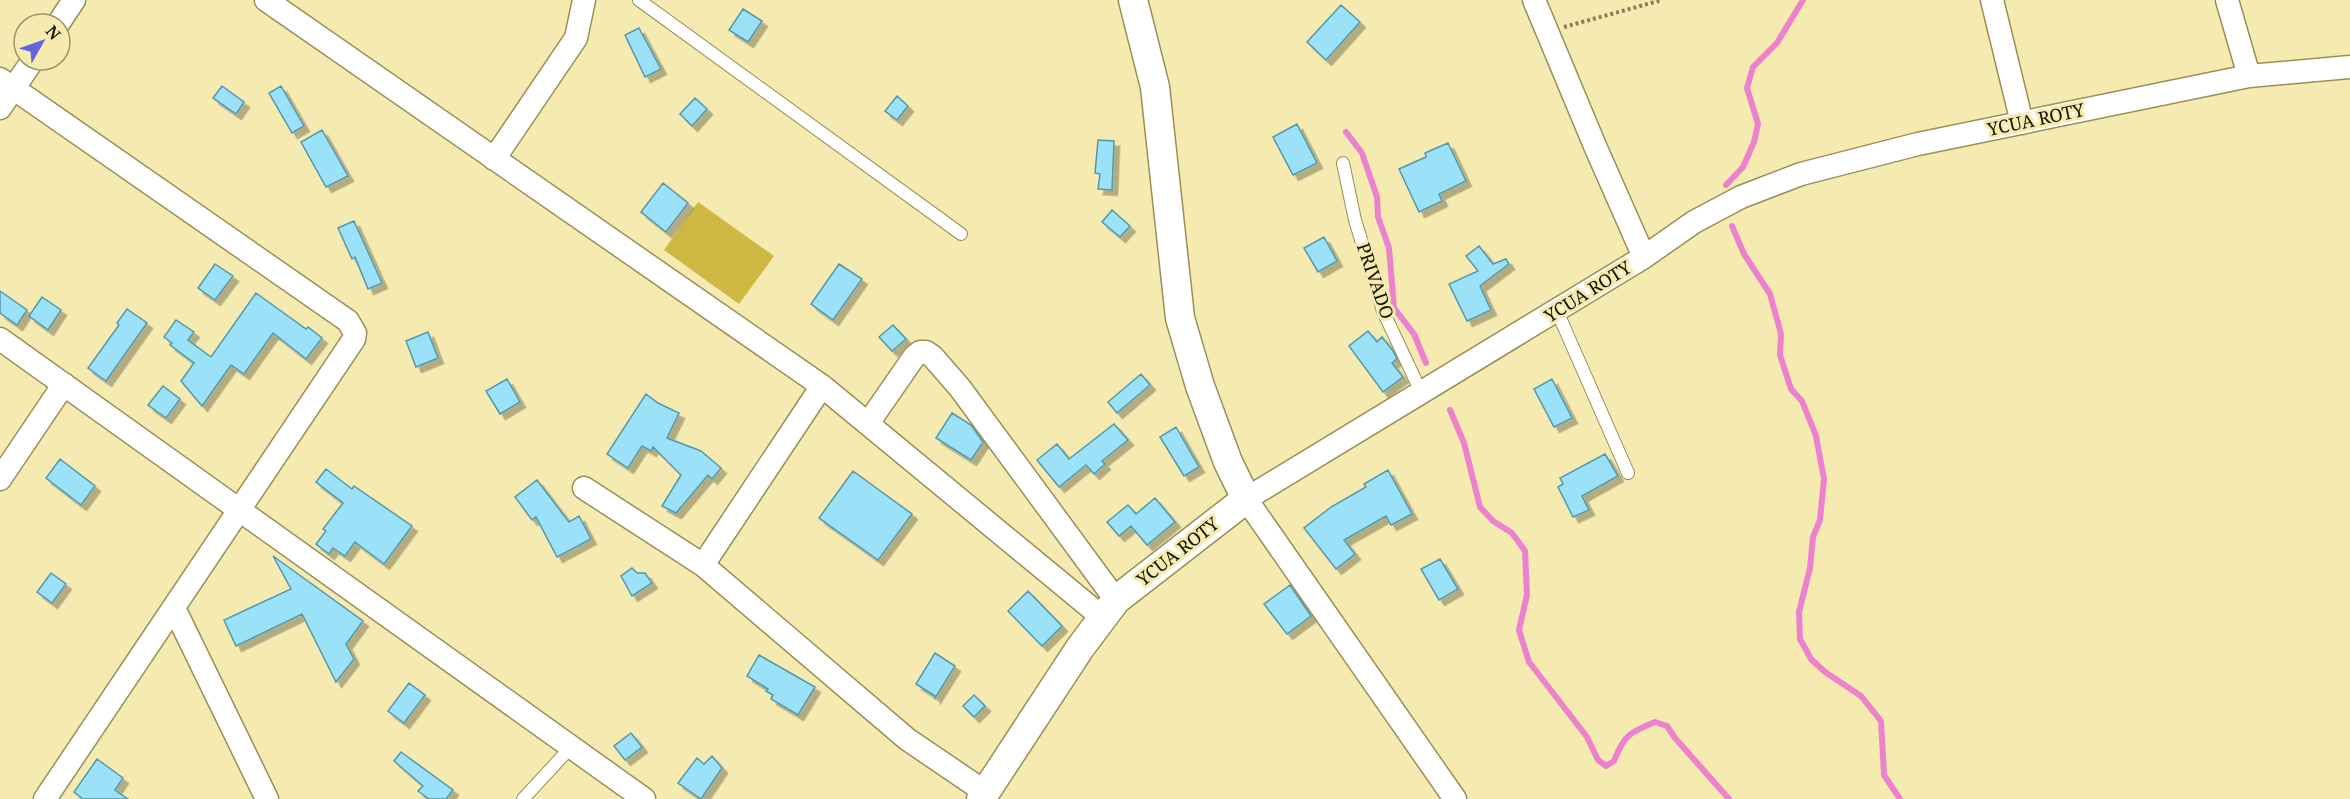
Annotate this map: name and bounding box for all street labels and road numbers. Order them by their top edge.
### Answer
street label: YCUA ROTY [1984,97,2087,141]
street label: PRIVADO [1352,239,1400,322]
street label: YCUA ROTY [1539,255,1636,328]
street label: YCUA ROTY [1130,511,1224,592]

